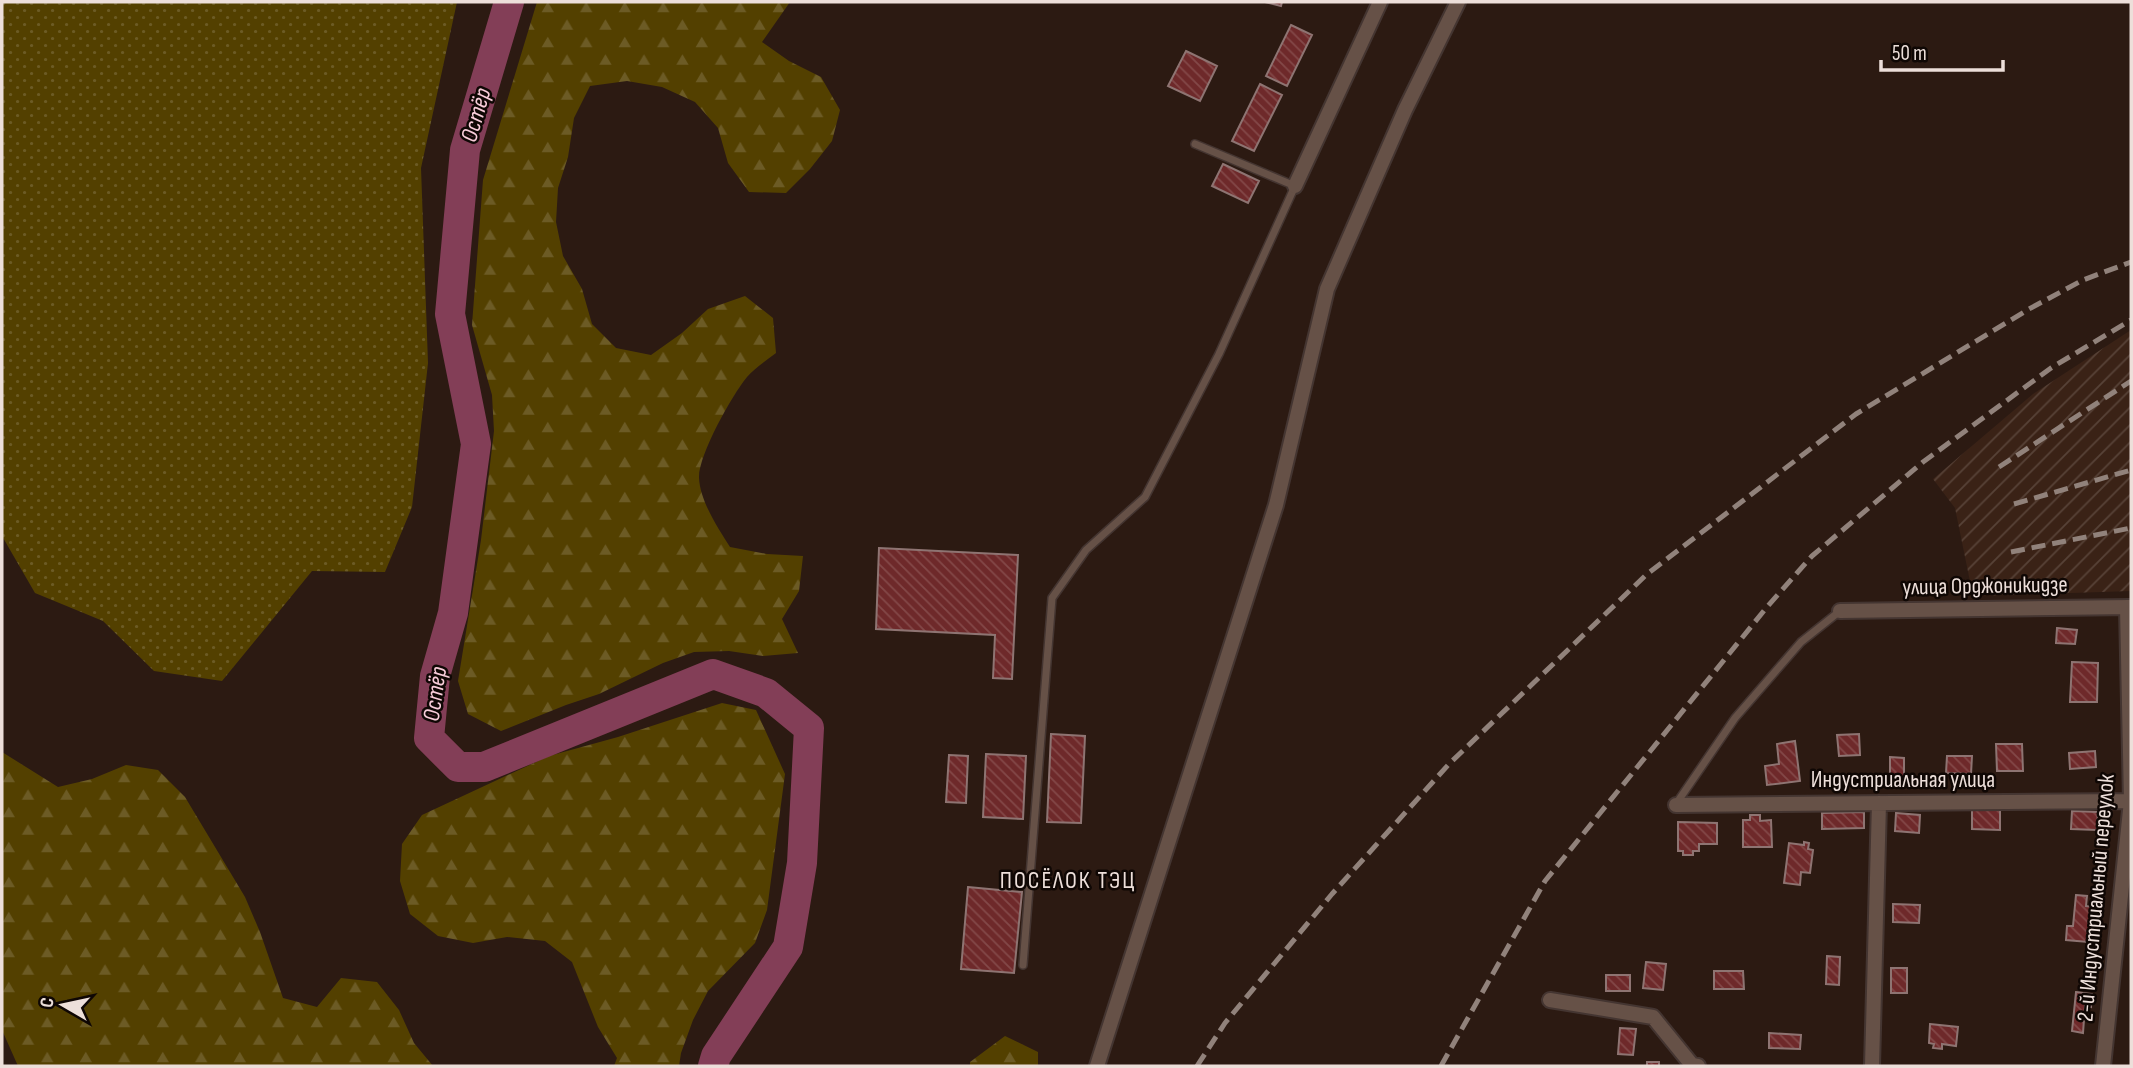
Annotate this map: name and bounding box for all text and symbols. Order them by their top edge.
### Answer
scale bar [1881,28,2004,72]
text: 50 m [1892,41,1927,66]
water label: Остёр [454,84,498,145]
street label: улица Орджоникидзе [1902,571,2068,601]
water label: Остёр [417,664,453,723]
street label: Индустриальная улица [1811,766,1995,794]
street label: 2-й Индустриальный переулок [2071,773,2121,1023]
district label: ПОСЁЛОК ТЭЦ [1000,866,1136,895]
north arrow [28,970,98,1040]
text: С [36,996,60,1009]

